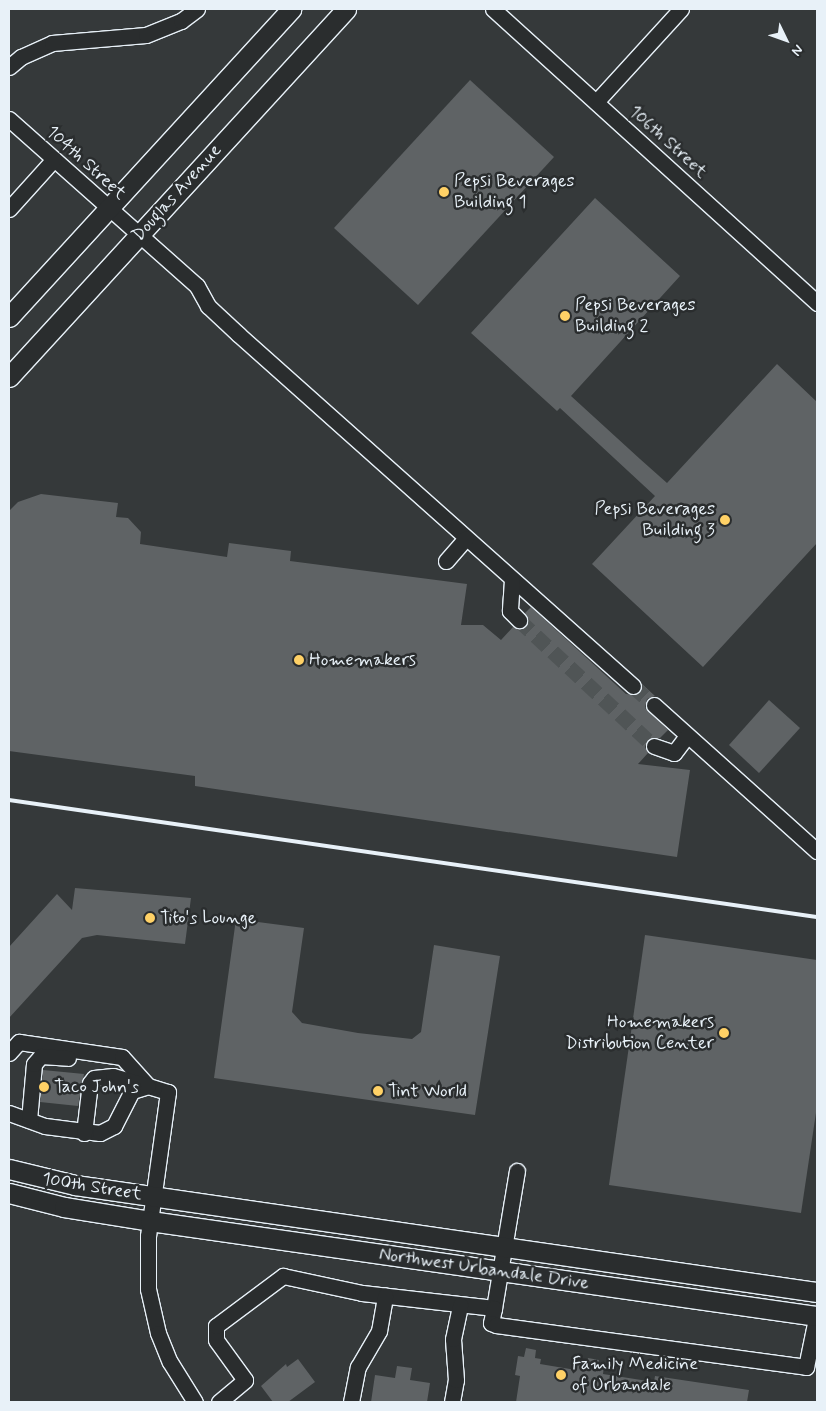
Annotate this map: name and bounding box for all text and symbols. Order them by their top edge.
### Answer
north arrow [761,15,811,65]
text: N [787,41,807,60]
street label: 106th Street [624,101,712,183]
street label: 104th Street [41,121,131,205]
street label: Douglas Avenue [129,142,225,244]
place label: Pepsi Beverages Building 1 [454,171,577,213]
marker: Pepsi Beverages Building 1 [438,186,450,198]
place label: Pepsi Beverages Building 2 [575,295,698,338]
marker: Pepsi Beverages Building 2 [559,310,571,322]
place label: Pepsi Beverages Building 3 [592,499,715,542]
marker: Pepsi Beverages Building 3 [719,514,731,526]
place label: Homemakers [309,649,416,671]
marker: Homemakers [293,654,305,666]
place label: Tito's Lounge [160,907,255,929]
marker: Tito's Lounge [144,912,156,924]
place label: Homemakers Distribution Center [568,1012,714,1054]
marker: Homemakers Distribution Center [718,1027,730,1039]
place label: Taco John's [54,1076,144,1098]
place label: Tint World [388,1080,467,1102]
marker: Taco John's [38,1081,50,1093]
marker: Tint World [372,1085,384,1097]
street label: 100th Street [41,1168,143,1206]
street label: Northwest Urbandale Drive [379,1244,589,1294]
place label: Family Medicine of Urbandale [572,1354,695,1396]
marker: Family Medicine of Urbandale [554,1368,568,1382]

